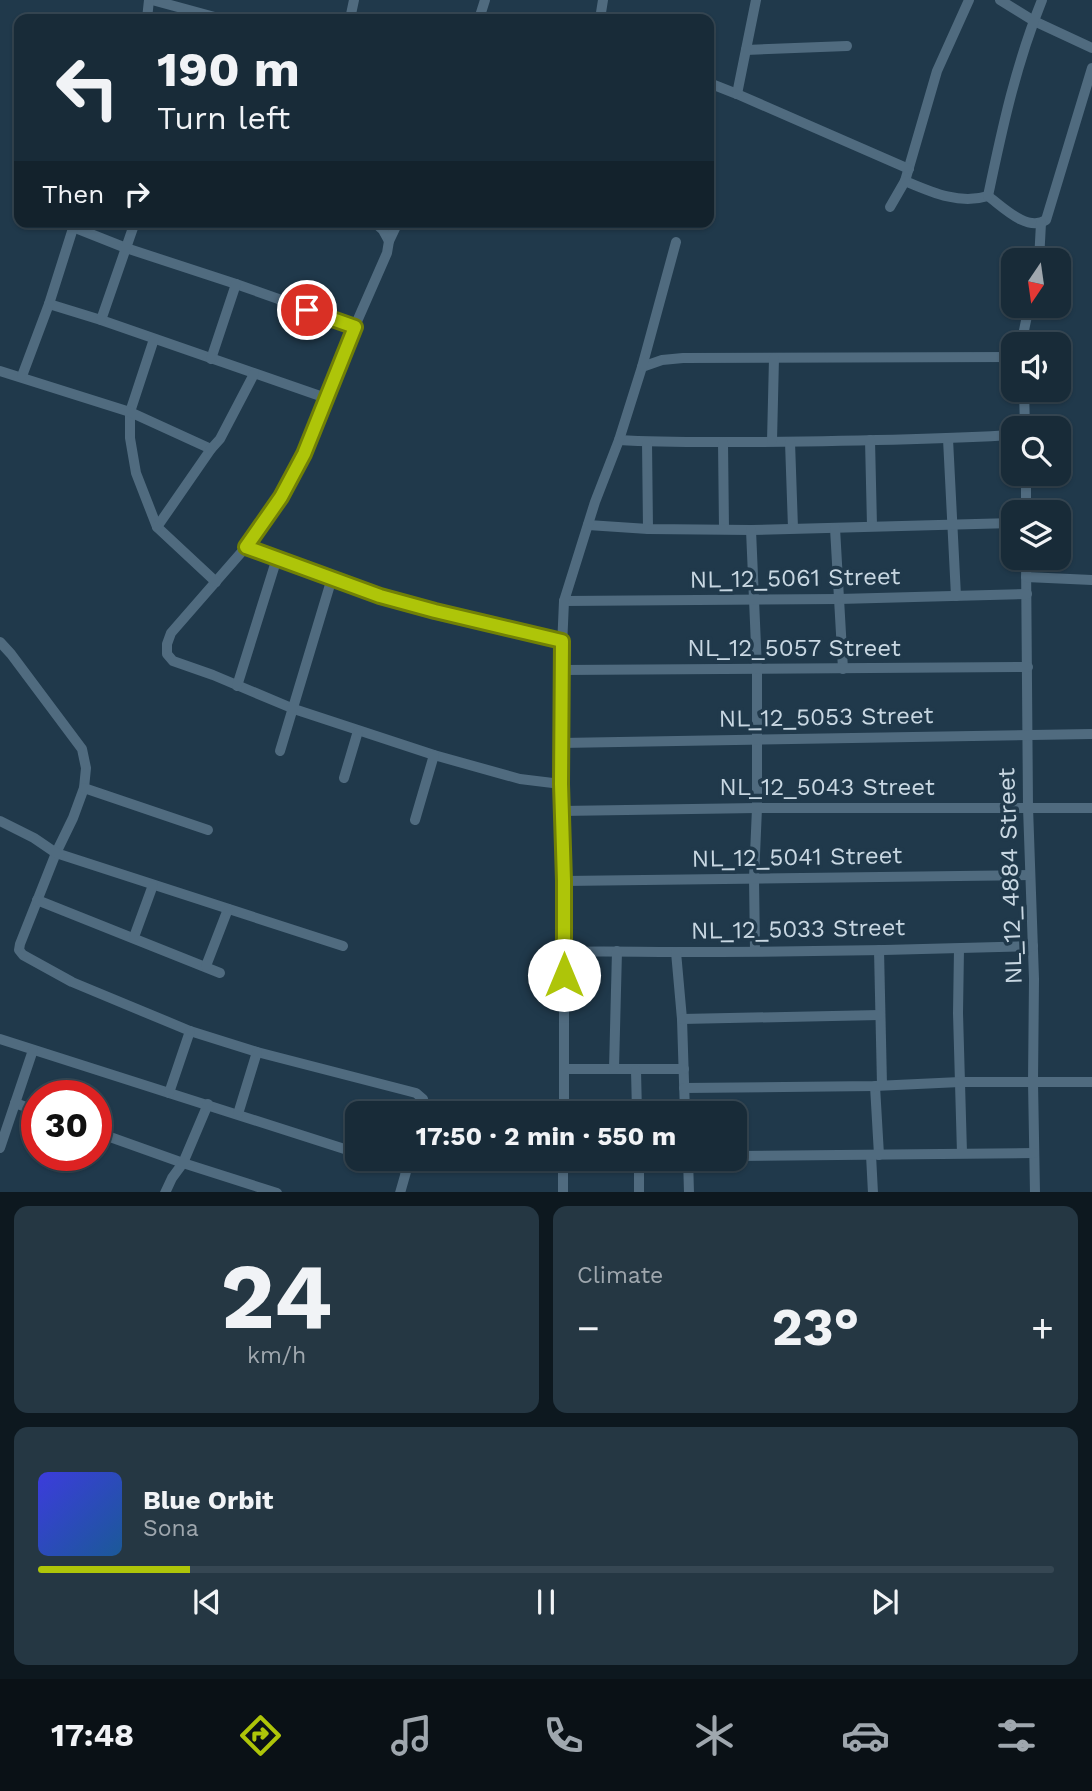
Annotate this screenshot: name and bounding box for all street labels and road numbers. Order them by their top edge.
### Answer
street label: NL_12_5061 Street [689,562,901,594]
street label: NL_12_5057 Street [687,634,901,662]
street label: NL_12_5053 Street [718,701,934,733]
street label: NL_12_4884 Street [992,767,1028,985]
street label: NL_12_5043 Street [719,773,935,801]
street label: NL_12_5041 Street [691,841,903,873]
street label: NL_12_5033 Street [691,913,905,945]

